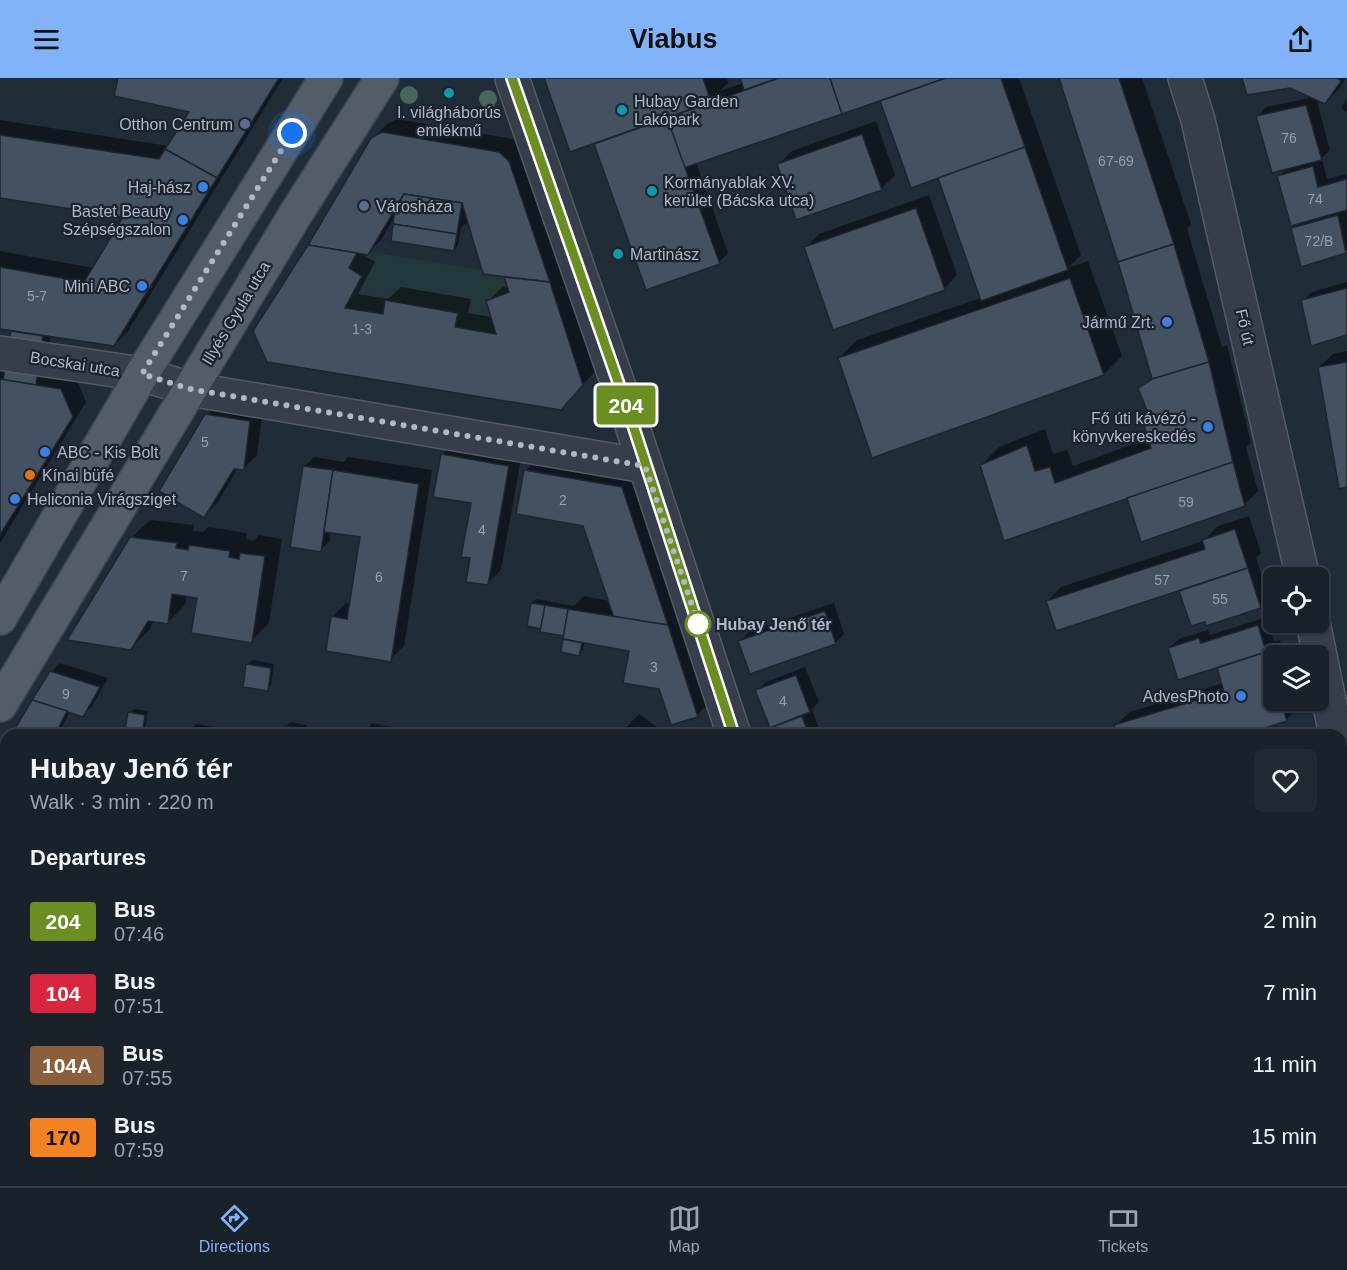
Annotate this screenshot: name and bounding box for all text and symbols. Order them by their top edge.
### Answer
icon: menu [30,23,63,56]
icon: share [1284,23,1317,56]
text: Viabus [629,24,718,54]
marker: I. világháborús emlékmű [442,86,456,100]
place label: Hubay Garden Lakópark [634,93,738,128]
marker: Hubay Garden Lakópark [615,103,629,117]
place label: I. világháborús emlékmű [397,104,501,139]
place label: Otthon Centrum [119,116,233,133]
marker: Otthon Centrum [238,117,252,131]
your location [277,118,307,148]
house number: 76 [1281,130,1297,146]
house number: 67-69 [1098,153,1134,169]
place label: Kormányablak XV. kerület (Bácska utca) [664,174,814,209]
place label: Haj-hász [128,179,191,196]
marker: Haj-hász [196,180,210,194]
marker: Kormányablak XV. kerület (Bácska utca) [645,184,659,198]
house number: 74 [1307,191,1323,207]
place label: Városháza [376,198,453,215]
marker: Városháza [357,199,371,213]
place label: Bastet Beauty Szépségszalon [62,203,171,238]
marker: Bastet Beauty Szépségszalon [176,213,190,227]
house number: 72/B [1305,233,1333,249]
place label: Martinász [630,246,699,263]
marker: Martinász [611,247,625,261]
street label: Illyés Gyula utca [198,258,274,368]
place label: Mini ABC [64,278,130,295]
marker: Mini ABC [135,279,149,293]
house number: 5-7 [27,288,47,304]
street label: Fő út [1233,307,1258,347]
place label: Jármű Zrt. [1082,314,1155,331]
marker: Jármű Zrt. [1160,315,1174,329]
house number: 1-3 [352,321,372,337]
street label: Bocskai utca [29,349,121,380]
line badge: 204 [592,386,660,424]
text: 204 [608,394,644,417]
place label: Fő úti kávézó - könyvkereskedés [1072,410,1196,445]
marker: Fő úti kávézó - könyvkereskedés [1201,420,1215,434]
house number: 5 [201,434,209,450]
place label: ABC - Kis Bolt [57,444,159,461]
marker: ABC - Kis Bolt [38,445,52,459]
place label: Kínai büfé [42,467,114,484]
marker: Kínai büfé [23,468,37,482]
place label: Heliconia Virágsziget [27,491,177,508]
marker: Heliconia Virágsziget [8,492,22,506]
house number: 2 [559,492,567,508]
house number: 59 [1178,494,1194,510]
house number: 4 [478,522,486,538]
map controls [1263,567,1329,711]
button: locate [1263,567,1329,633]
house number: 7 [180,568,188,584]
house number: 6 [375,569,383,585]
house number: 57 [1154,572,1170,588]
house number: 55 [1212,591,1228,607]
marker: Hubay Jenő tér [685,611,711,637]
place label: Hubay Jenő tér [716,616,832,633]
button: layers [1263,645,1329,711]
house number: 3 [650,659,658,675]
house number: 9 [62,686,70,702]
place label: AdvesPhoto [1143,688,1229,705]
marker: AdvesPhoto [1234,689,1248,703]
house number: 4 [779,693,787,709]
button: heart [1254,749,1317,812]
text: Hubay Jenő tér [30,753,232,784]
text: Walk · 3 min · 220 m [30,791,214,813]
text: Departures [30,845,146,870]
text: Bus [114,897,156,922]
text: 2 min [1263,908,1317,933]
text: 204 [45,910,81,933]
text: 07:46 [114,923,164,945]
text: Bus [114,969,156,994]
text: 7 min [1263,980,1317,1005]
text: 104 [45,982,81,1005]
text: 07:51 [114,995,164,1017]
text: Bus [122,1041,164,1066]
text: 11 min [1253,1052,1317,1077]
text: 104A [42,1054,92,1077]
text: 07:55 [122,1067,172,1089]
text: Bus [114,1113,156,1138]
text: 15 min [1251,1124,1317,1149]
text: 170 [45,1126,81,1149]
text: 07:59 [114,1139,164,1161]
tab: Directions [199,1202,270,1256]
tab: Map [668,1202,701,1256]
tab: Tickets [1098,1202,1148,1256]

